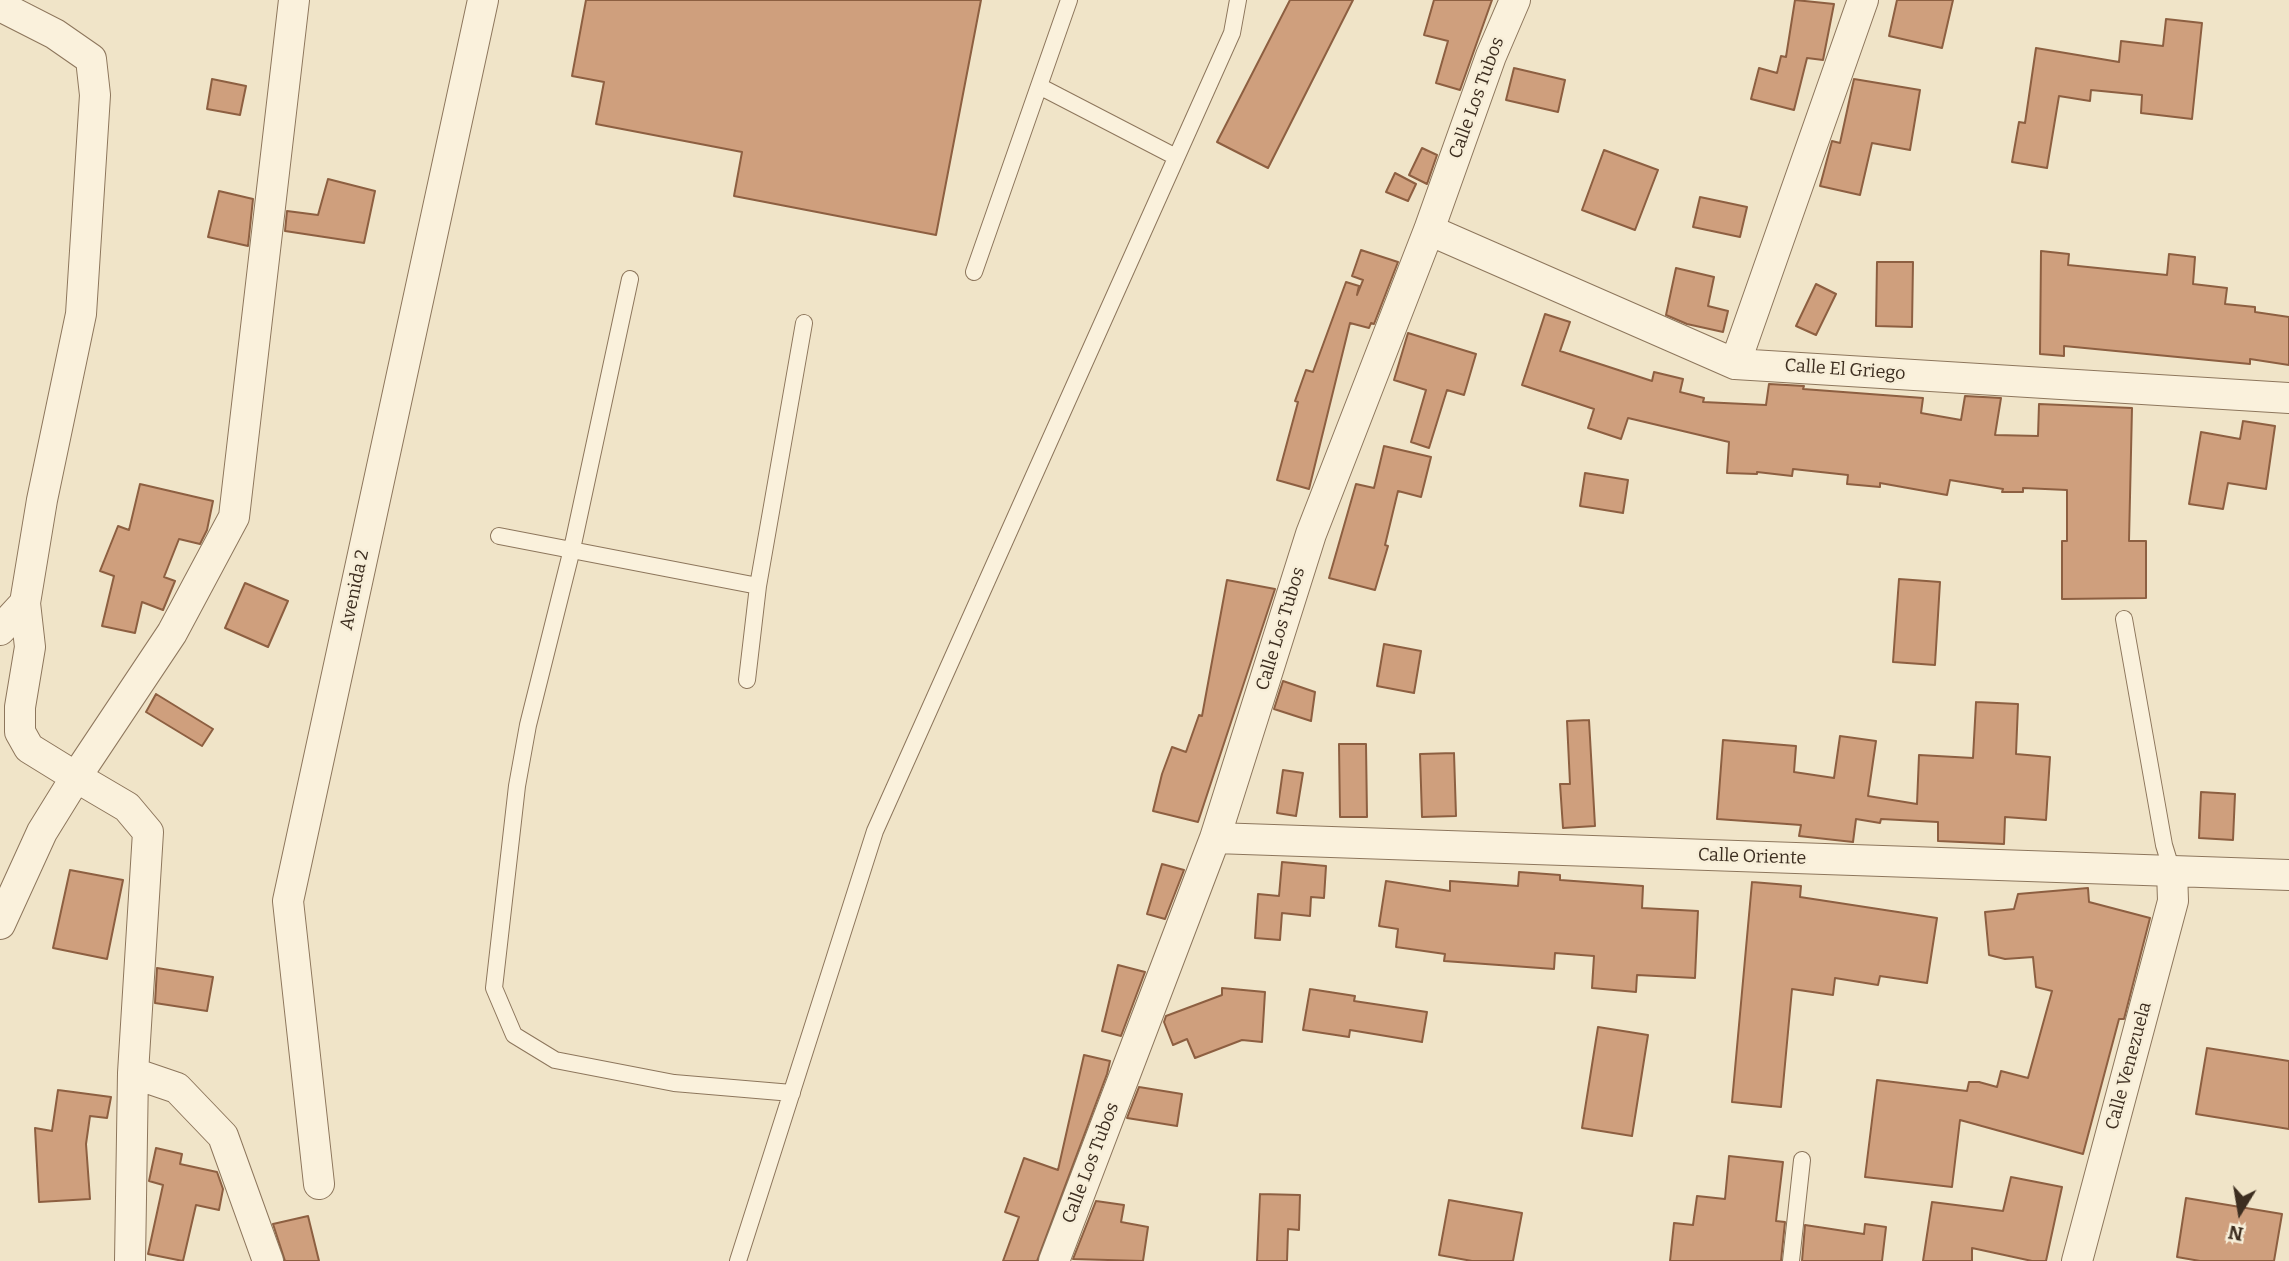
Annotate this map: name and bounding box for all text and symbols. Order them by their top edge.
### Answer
street label: Calle Los Tubos [1445,34,1509,162]
street label: Calle El Griego [1784,355,1906,385]
street label: Avenida 2 [336,548,374,632]
street label: Calle Los Tubos [1252,565,1310,693]
street label: Calle Oriente [1697,844,1807,870]
street label: Calle Venezuela [2102,1000,2156,1132]
street label: Calle Los Tubos [1058,1099,1124,1227]
north arrow [2205,1177,2275,1247]
text: N [2227,1220,2245,1246]

